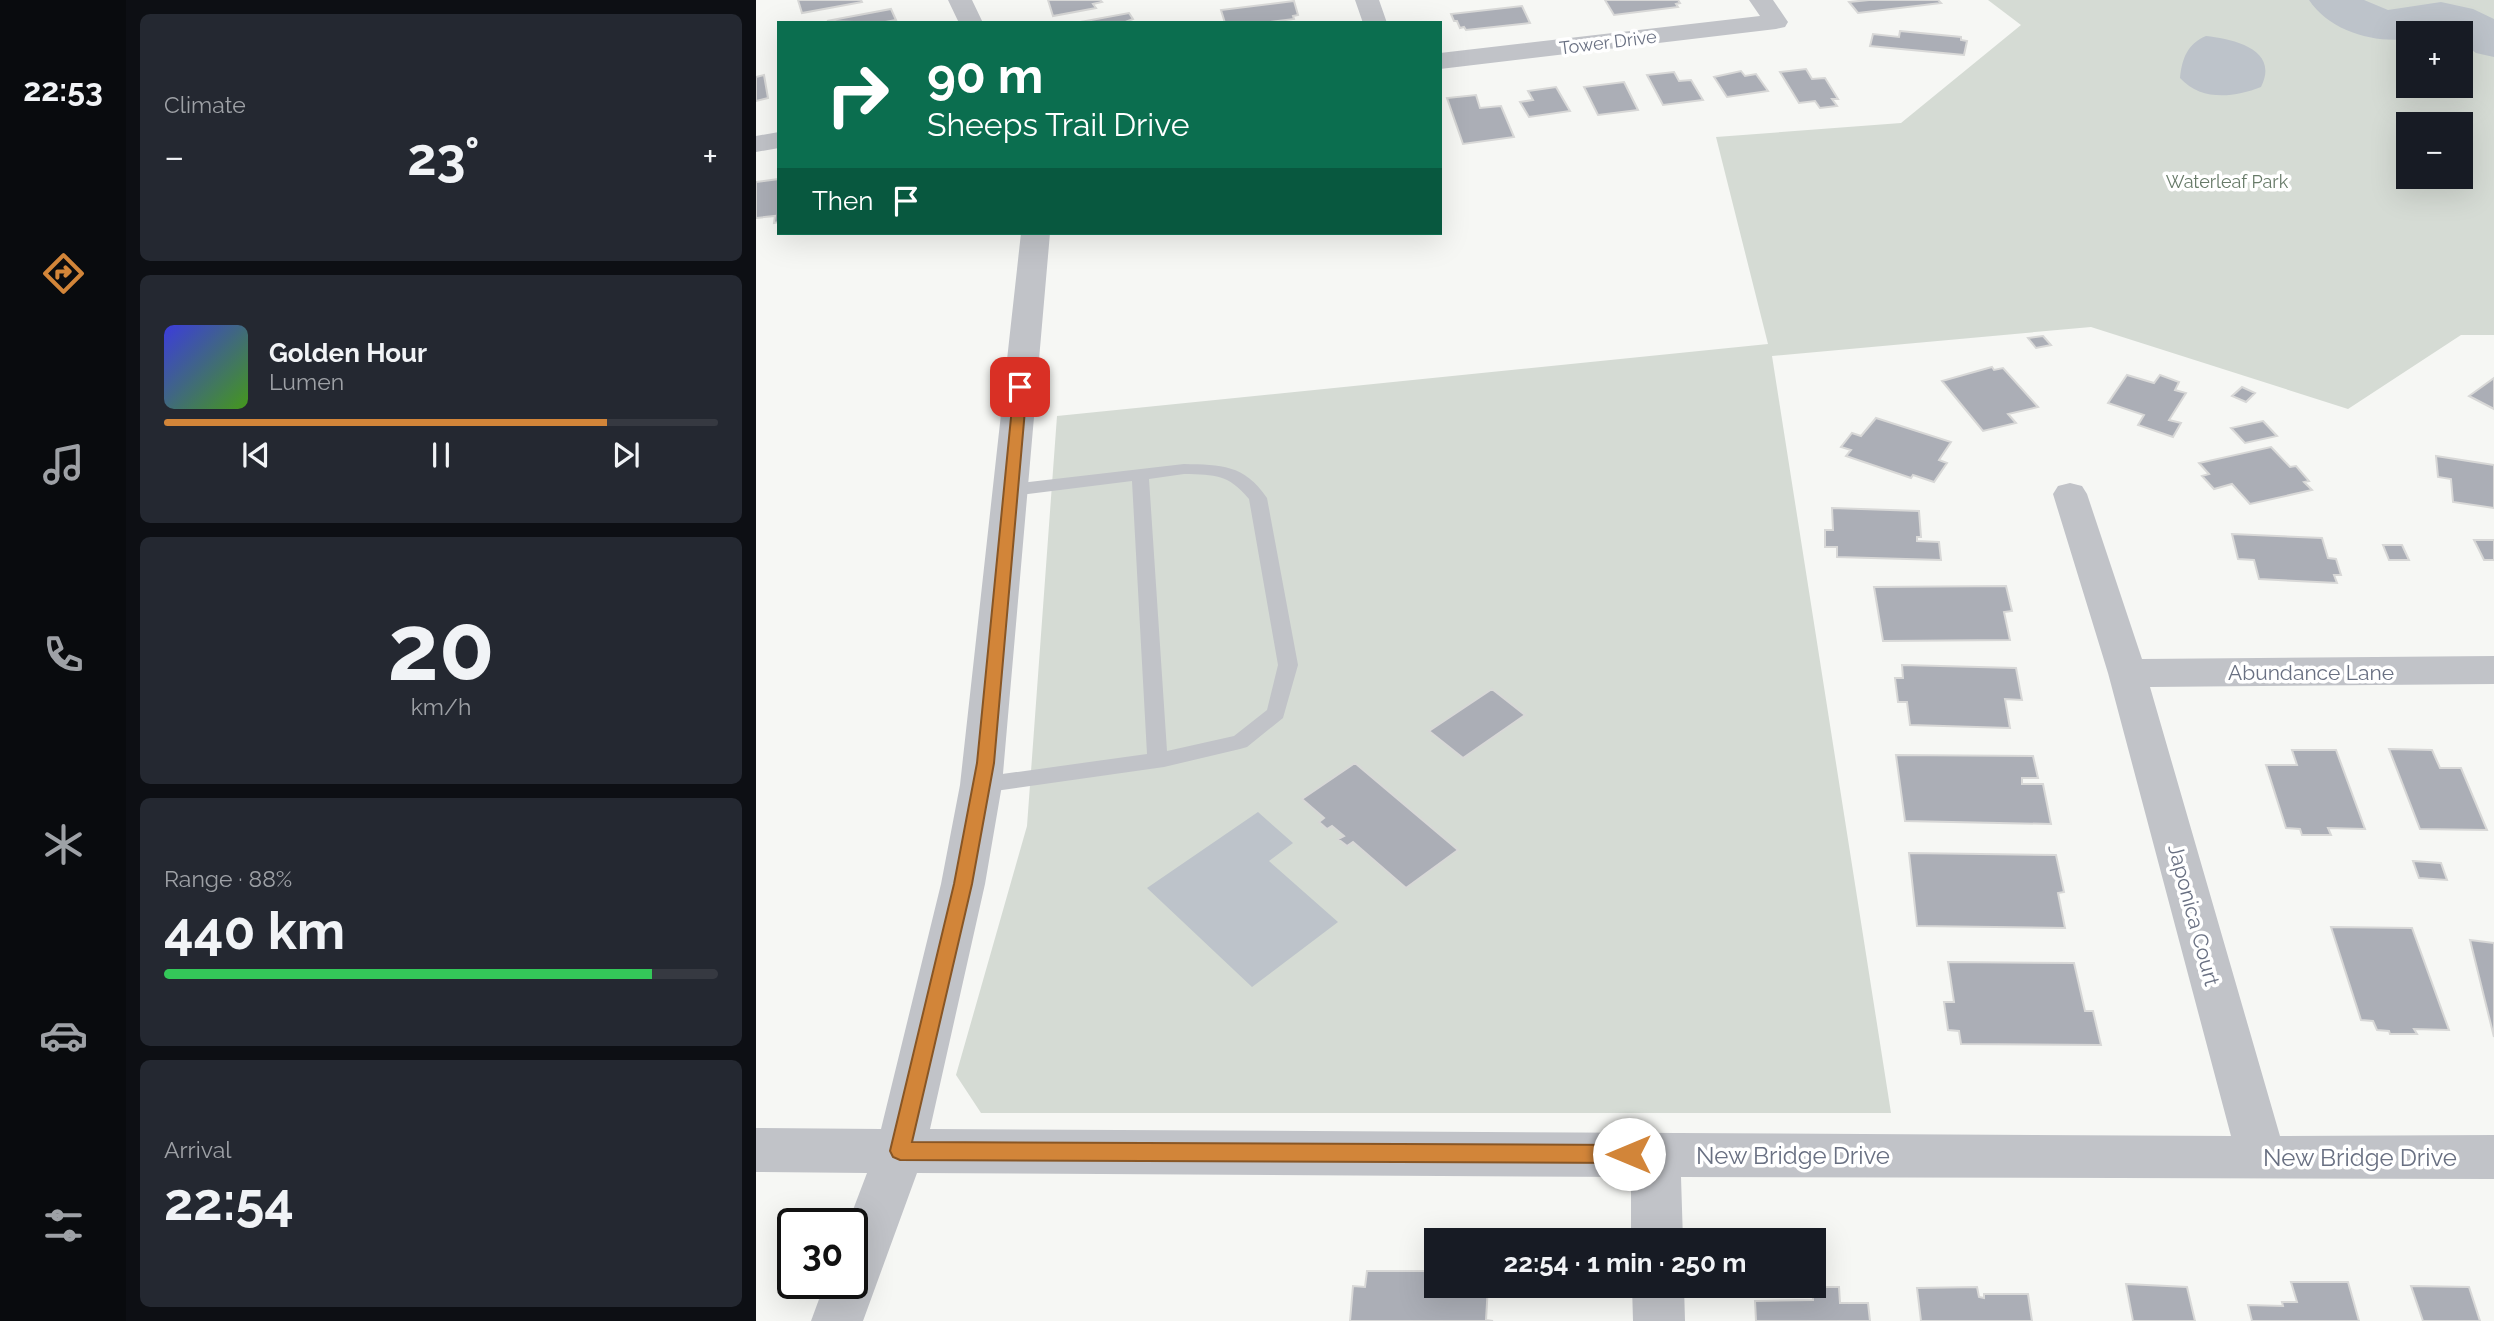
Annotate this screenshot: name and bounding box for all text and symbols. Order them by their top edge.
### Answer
map controls [2396,21,2473,189]
button: + [2396,21,2473,98]
street label: Tower Drive [1558,26,1658,58]
text: 90 m [927,47,1043,104]
icon: right [812,49,903,140]
text: 22:53 [23,71,103,108]
text: Climate [164,91,246,118]
text: Sheeps Trail Drive [927,106,1190,143]
button: − [2396,112,2473,189]
text: 23° [407,126,480,187]
text: − [164,134,184,179]
text: + [702,134,718,179]
park label: Waterleaf Park [2166,171,2289,192]
icon: arrive [887,182,925,220]
text: Then [812,186,873,216]
icon: directions [39,249,88,298]
text: Golden Hour [269,338,427,368]
pin [990,357,1050,417]
text: Lumen [269,368,344,395]
icon: arrive [1001,368,1039,406]
icon: previous [237,436,275,474]
icon: pause [422,436,460,474]
icon: next [607,436,645,474]
icon: music [39,440,88,489]
text: 20 [387,594,495,701]
icon: phone [39,630,88,679]
street label: Abundance Lane [2228,660,2394,685]
text: km/h [411,693,471,720]
icon: climate [39,820,88,869]
street label: Japonica Court [2163,841,2225,989]
text: Range · 88% [164,865,292,892]
text: 440 km [164,900,345,961]
icon: car [39,1011,88,1060]
position arrow [1592,1117,1666,1191]
text: Arrival [164,1136,231,1163]
street label: New Bridge Drive [1696,1141,1890,1170]
street label: New Bridge Drive [2263,1143,2457,1172]
text: 22:54 [164,1171,294,1232]
icon: filters [39,1201,88,1250]
speed limit sign: 30 [777,1208,868,1299]
text: 22:54 · 1 min · 250 m [1504,1248,1746,1278]

